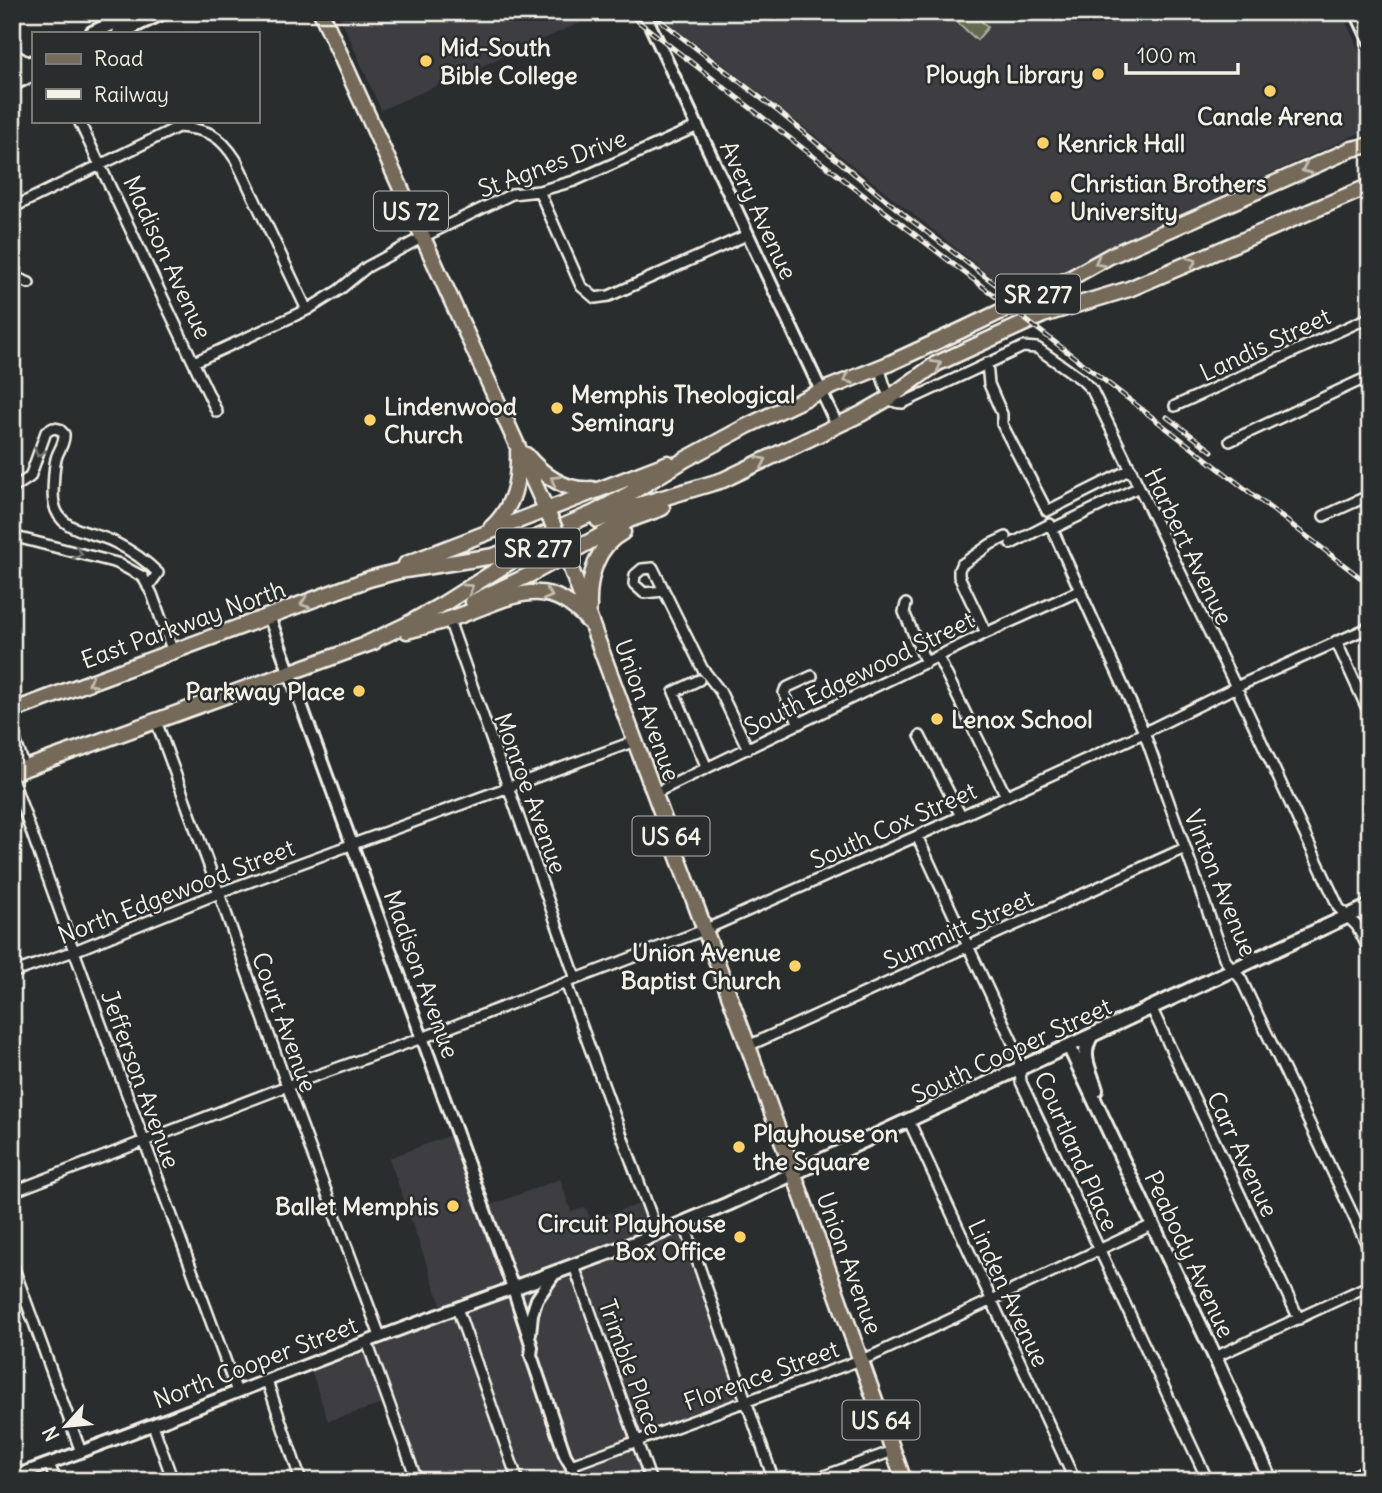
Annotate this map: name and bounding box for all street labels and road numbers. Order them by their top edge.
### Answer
street label: St Agnes Drive [474,122,630,204]
street label: Avery Avenue [714,136,804,284]
street label: Madison Avenue [117,171,219,343]
road number: US 72 [374,192,448,230]
road number: SR 277 [996,274,1080,314]
street label: Landis Street [1195,301,1335,387]
street label: Harbert Avenue [1138,463,1240,629]
road number: SR 277 [496,528,580,568]
street label: East Parkway North [77,573,289,675]
street label: South Edgewood Street [739,604,979,742]
street label: Union Avenue [608,635,688,785]
street label: Monroe Avenue [488,709,574,877]
street label: South Cox Street [805,775,981,875]
street label: Vinton Avenue [1178,805,1264,961]
road number: US 64 [632,816,710,856]
street label: North Edgewood Street [53,832,299,950]
street label: Summitt Street [878,883,1038,975]
street label: Madison Avenue [378,886,466,1062]
street label: Court Avenue [246,948,324,1096]
street label: Jefferson Avenue [95,986,187,1172]
street label: South Cooper Street [906,991,1116,1109]
street label: Courtland Place [1028,1066,1126,1236]
street label: Carr Avenue [1201,1086,1285,1222]
street label: Peabody Avenue [1138,1166,1242,1342]
street label: Union Avenue [810,1188,890,1338]
street label: Linden Avenue [962,1214,1056,1372]
street label: Trimble Place [593,1295,669,1439]
street label: North Cooper Street [149,1309,361,1415]
street label: Florence Street [679,1333,843,1417]
road number: US 64 [842,1400,920,1440]

